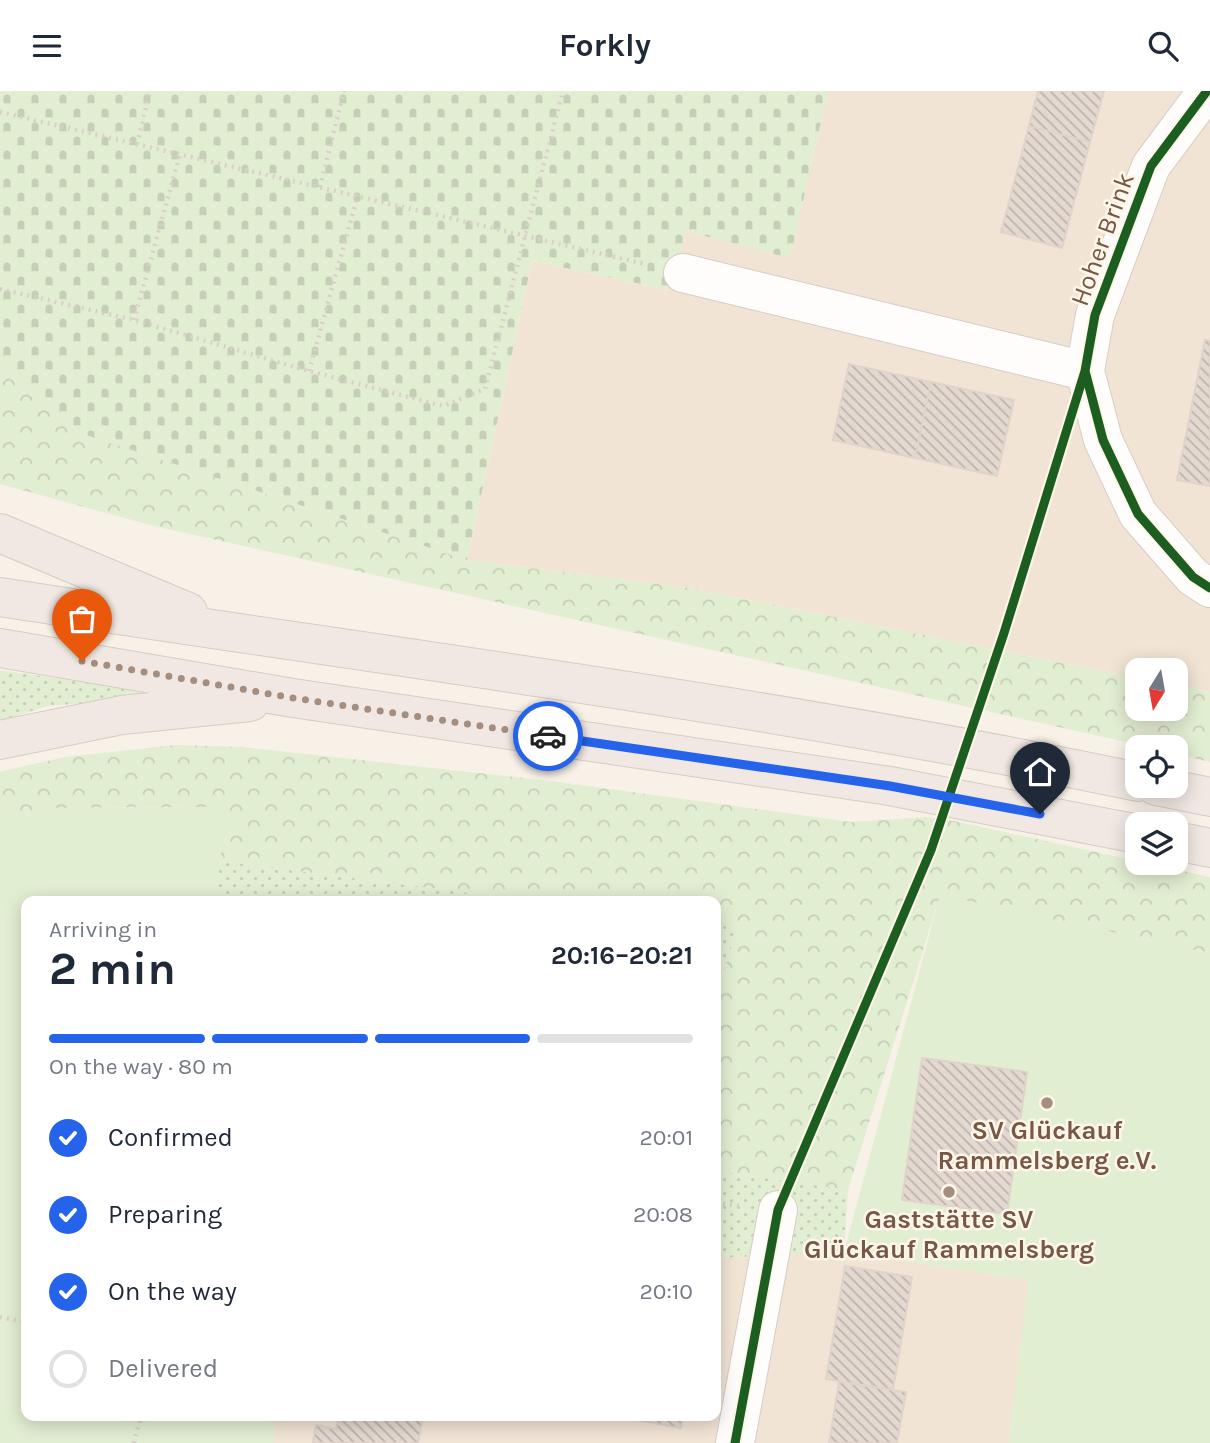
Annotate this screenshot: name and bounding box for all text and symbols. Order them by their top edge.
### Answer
icon: menu [28,27,66,65]
text: Forkly [559,27,651,64]
icon: search [1144,27,1182,65]
street label: Hoher Brink [1064,168,1141,310]
pin [52,589,112,661]
icon: bag [63,600,101,638]
north arrow [1125,658,1188,721]
map controls [1125,658,1188,875]
courier [513,701,583,771]
icon: car [529,717,567,755]
button: locate [1125,735,1188,798]
pin [1010,742,1070,814]
icon: home [1021,753,1059,791]
button: layers [1125,812,1188,875]
text: Arriving in [49,916,157,943]
text: 20:16–20:21 [551,940,693,971]
text: 2 min [49,942,176,996]
text: On the way · 80 m [49,1053,233,1080]
marker: SV Glückauf Rammelsberg e.V. [1039,1095,1055,1111]
place label: SV Glückauf Rammelsberg e.V. [938,1115,1156,1176]
icon: check [49,1119,87,1157]
text: Confirmed [108,1122,233,1153]
text: 20:01 [639,1124,693,1151]
marker: Gaststätte SV Glückauf Rammelsberg [941,1184,957,1200]
icon: check [49,1196,87,1234]
text: Preparing [108,1199,222,1230]
text: 20:08 [633,1201,693,1228]
place label: Gaststätte SV Glückauf Rammelsberg [804,1204,1094,1265]
icon: check [49,1273,87,1311]
text: On the way [108,1276,237,1307]
text: 20:10 [639,1278,693,1305]
text: Delivered [108,1353,218,1384]

